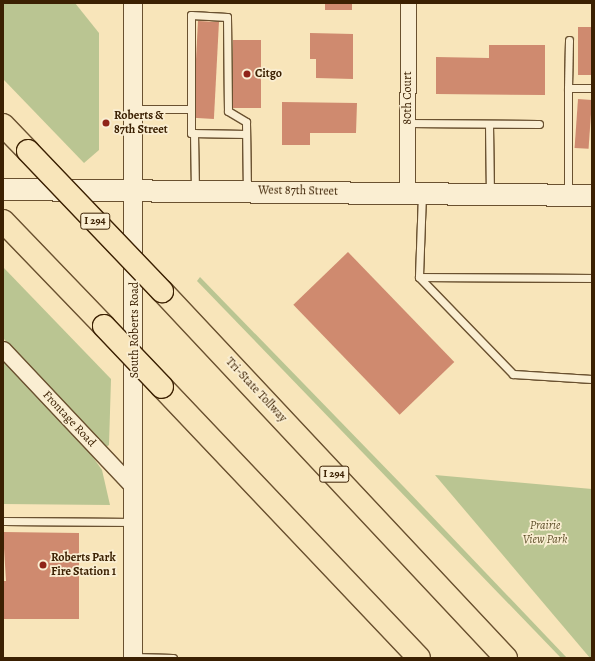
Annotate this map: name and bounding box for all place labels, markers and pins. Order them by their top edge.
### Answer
place label: Citgo [255,67,282,81]
marker: Citgo [242,69,252,79]
place label: Roberts & 87th Street [114,109,168,137]
marker: Roberts & 87th Street [101,118,111,128]
place label: Roberts Park Fire Station 1 [51,551,116,579]
marker: Roberts Park Fire Station 1 [38,560,48,570]

